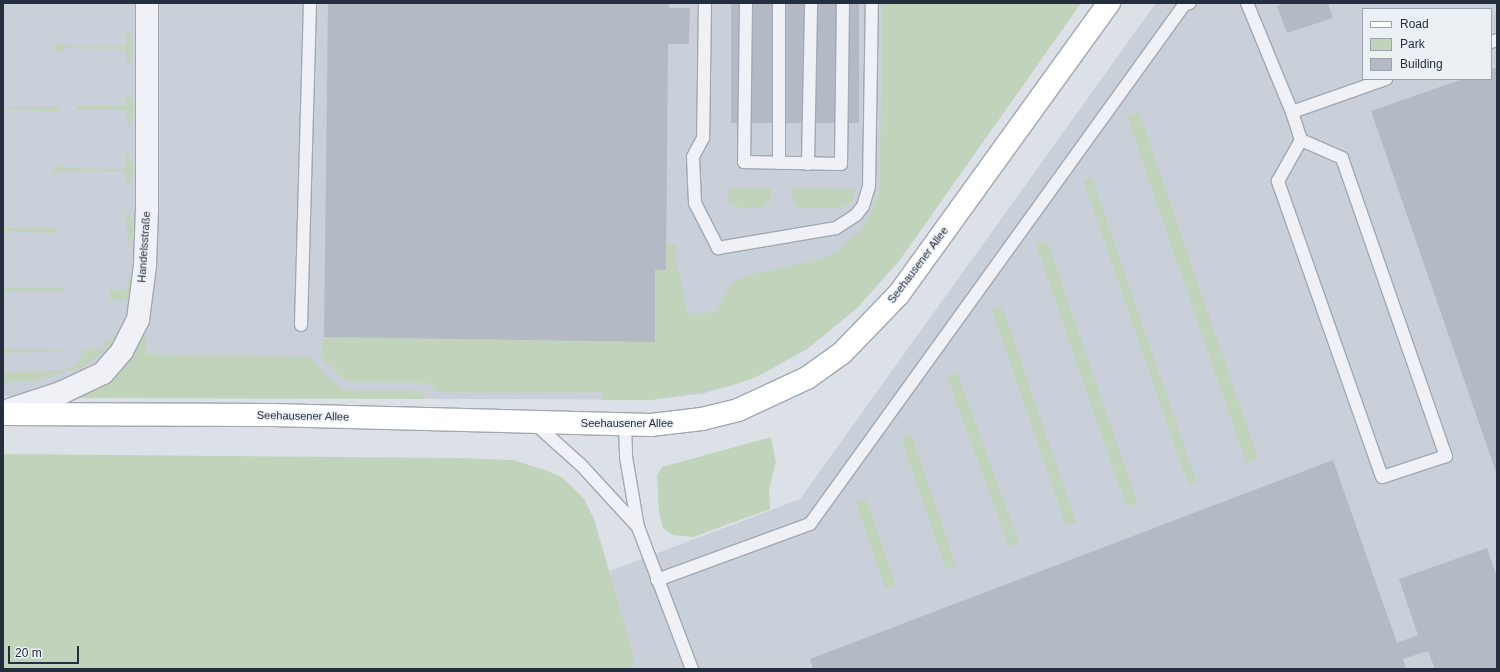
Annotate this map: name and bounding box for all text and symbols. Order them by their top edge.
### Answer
legend [1362,8,1492,80]
text: Road [1400,17,1429,31]
text: Park [1400,37,1425,51]
text: Building [1400,57,1443,71]
street label: Handelsstraße [135,211,153,283]
street label: Seehausener Allee [885,224,951,306]
street label: Seehausener Allee [256,409,350,423]
street label: Seehausener Allee [581,416,673,430]
scale bar [10,638,81,664]
text: 20 m [15,646,42,660]

